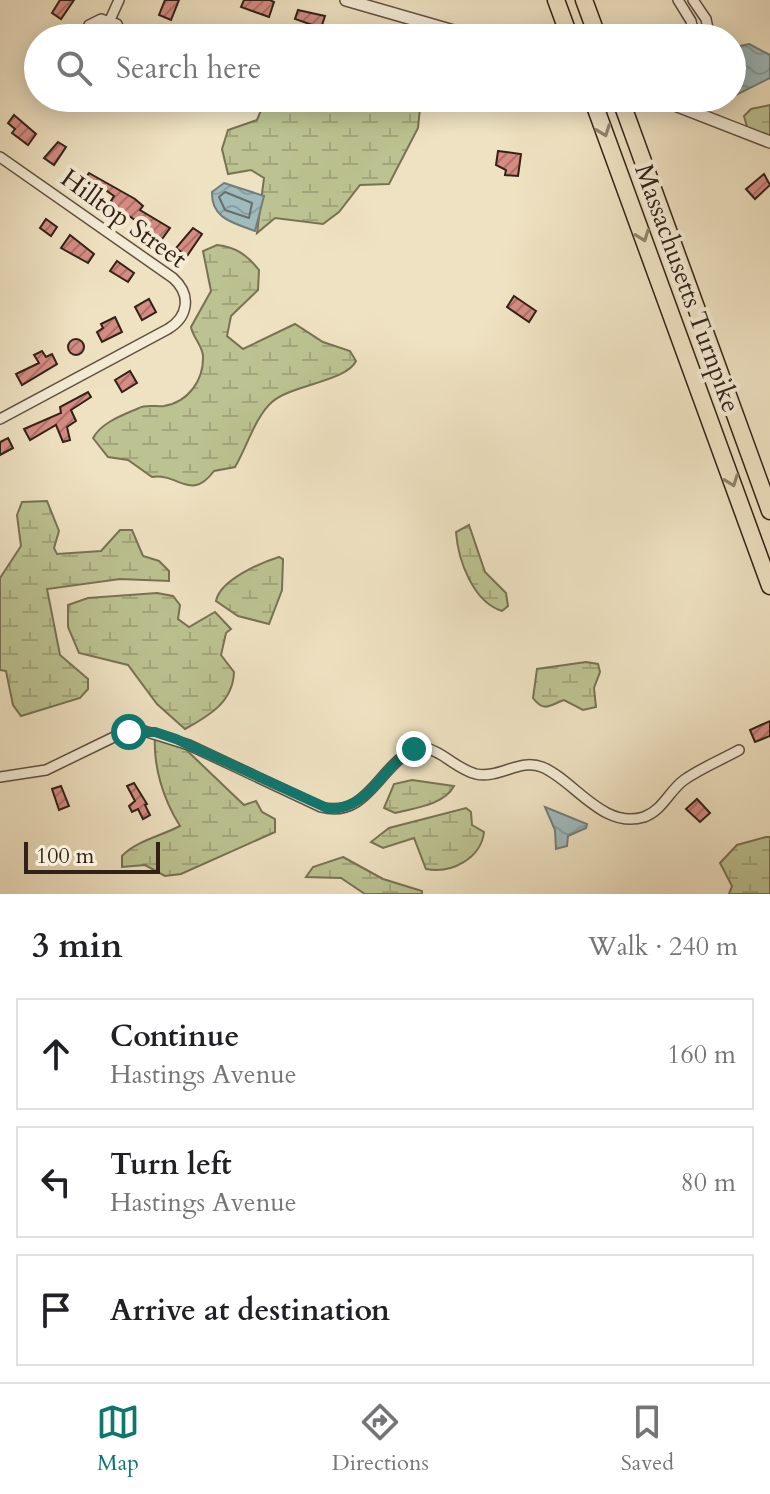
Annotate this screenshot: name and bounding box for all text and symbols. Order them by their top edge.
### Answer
search box [24,24,746,112]
icon: search [52,46,96,90]
text: Search here [116,48,261,89]
one-way arrow [595,123,611,137]
street label: Massachusetts Turnpike [626,159,749,417]
street label: Hilltop Street [54,161,194,276]
one-way arrow [633,229,650,243]
one-way arrow [723,473,739,487]
route start [111,714,147,750]
route end [396,731,432,767]
scale bar [24,838,160,874]
text: 100 m [36,841,94,871]
text: 3 min [32,923,123,969]
text: Walk · 240 m [588,929,738,964]
text: Continue [110,1016,239,1057]
icon: ahead [34,1032,78,1076]
text: 160 m [667,1037,736,1072]
text: Hastings Avenue [110,1057,297,1092]
text: Turn left [110,1144,232,1185]
icon: left [34,1160,78,1204]
text: 80 m [680,1165,736,1200]
text: Hastings Avenue [110,1185,297,1220]
icon: arrive [34,1288,78,1332]
text: Arrive at destination [110,1290,390,1331]
tab: Map [96,1400,140,1478]
tab: Directions [332,1400,429,1478]
tab: Saved [621,1400,674,1478]

